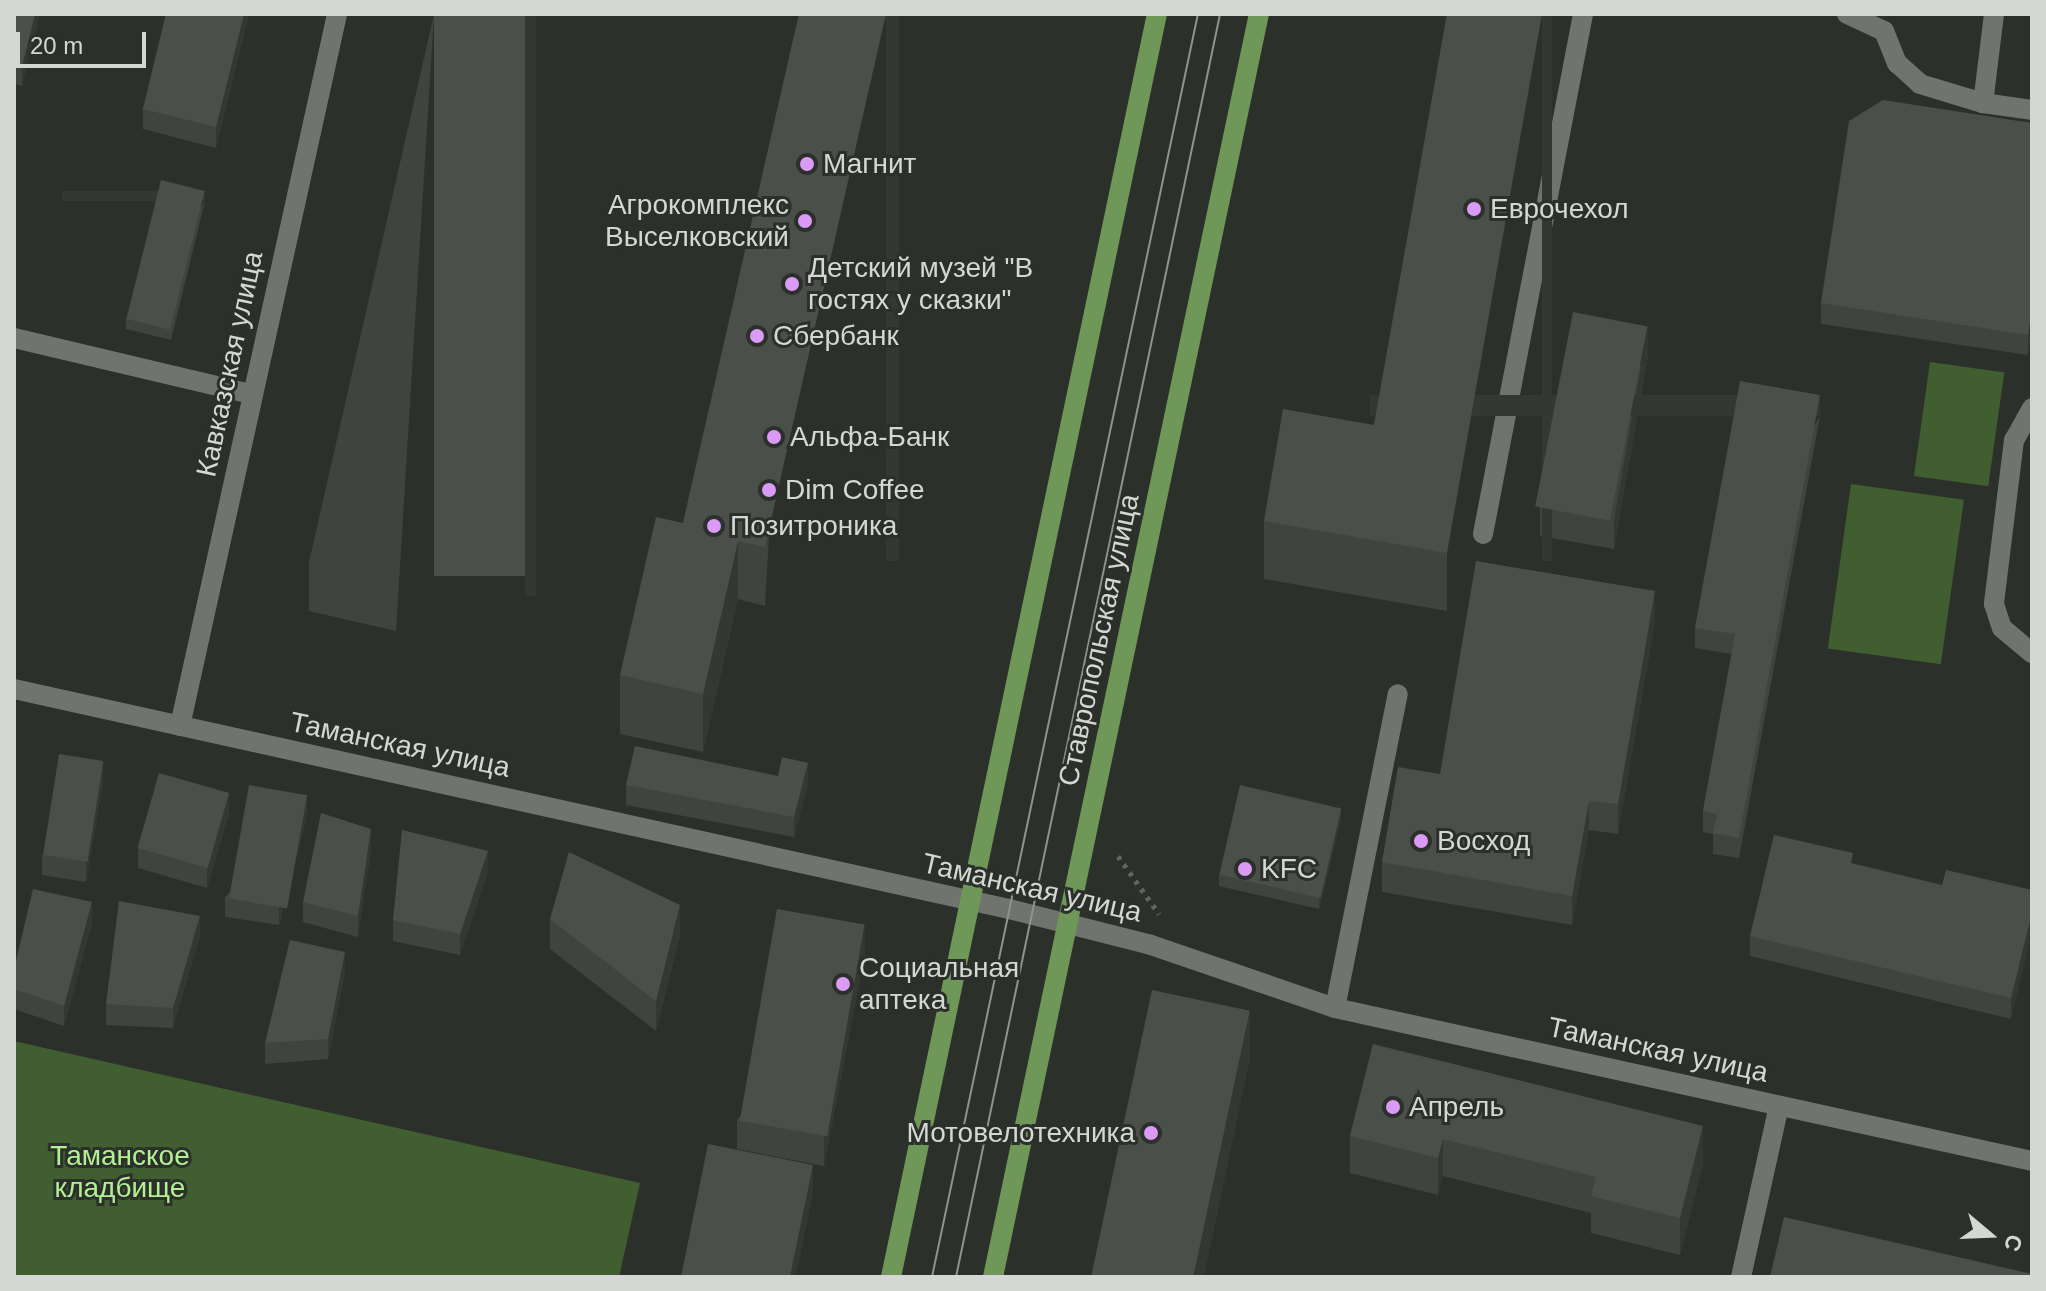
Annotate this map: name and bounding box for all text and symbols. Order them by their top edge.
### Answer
scale bar [20,16,150,66]
text: 20 m [30,32,83,59]
place label: Магнит [823,147,916,181]
marker: Магнит [798,155,816,173]
place label: Агрокомплекс Выселковский [605,188,789,254]
place label: Еврочехол [1490,192,1629,226]
marker: Еврочехол [1465,200,1483,218]
marker: Агрокомплекс Выселковский [796,212,814,230]
street label: Кавказская улица [190,248,270,480]
place label: Детский музей "В гостях у сказки" [808,251,1033,317]
marker: Детский музей "В гостях у сказки" [783,275,801,293]
place label: Сбербанк [773,319,899,353]
marker: Сбербанк [748,327,766,345]
place label: Альфа-Банк [790,420,949,454]
marker: Альфа-Банк [765,428,783,446]
place label: Dim Coffee [785,473,925,507]
marker: Dim Coffee [760,481,778,499]
street label: Ставропольская улица [1052,491,1146,789]
place label: Позитроника [730,509,897,543]
marker: Позитроника [705,517,723,535]
street label: Таманская улица [287,705,513,785]
place label: Восход [1437,824,1530,858]
marker: Восход [1412,832,1430,850]
street label: Таманская улица [919,846,1145,930]
place label: KFC [1261,852,1317,886]
marker: KFC [1236,860,1254,878]
place label: Социальная аптека [859,951,1019,1017]
marker: Социальная аптека [834,975,852,993]
street label: Таманская улица [1545,1010,1771,1090]
place label: Апрель [1409,1090,1504,1124]
marker: Апрель [1384,1098,1402,1116]
place label: Мотовелотехника [907,1116,1135,1150]
marker: Мотовелотехника [1142,1124,1160,1142]
park label: Таманское кладбище [50,1139,190,1205]
north arrow [1950,1195,2030,1275]
text: С [1999,1231,2028,1255]

